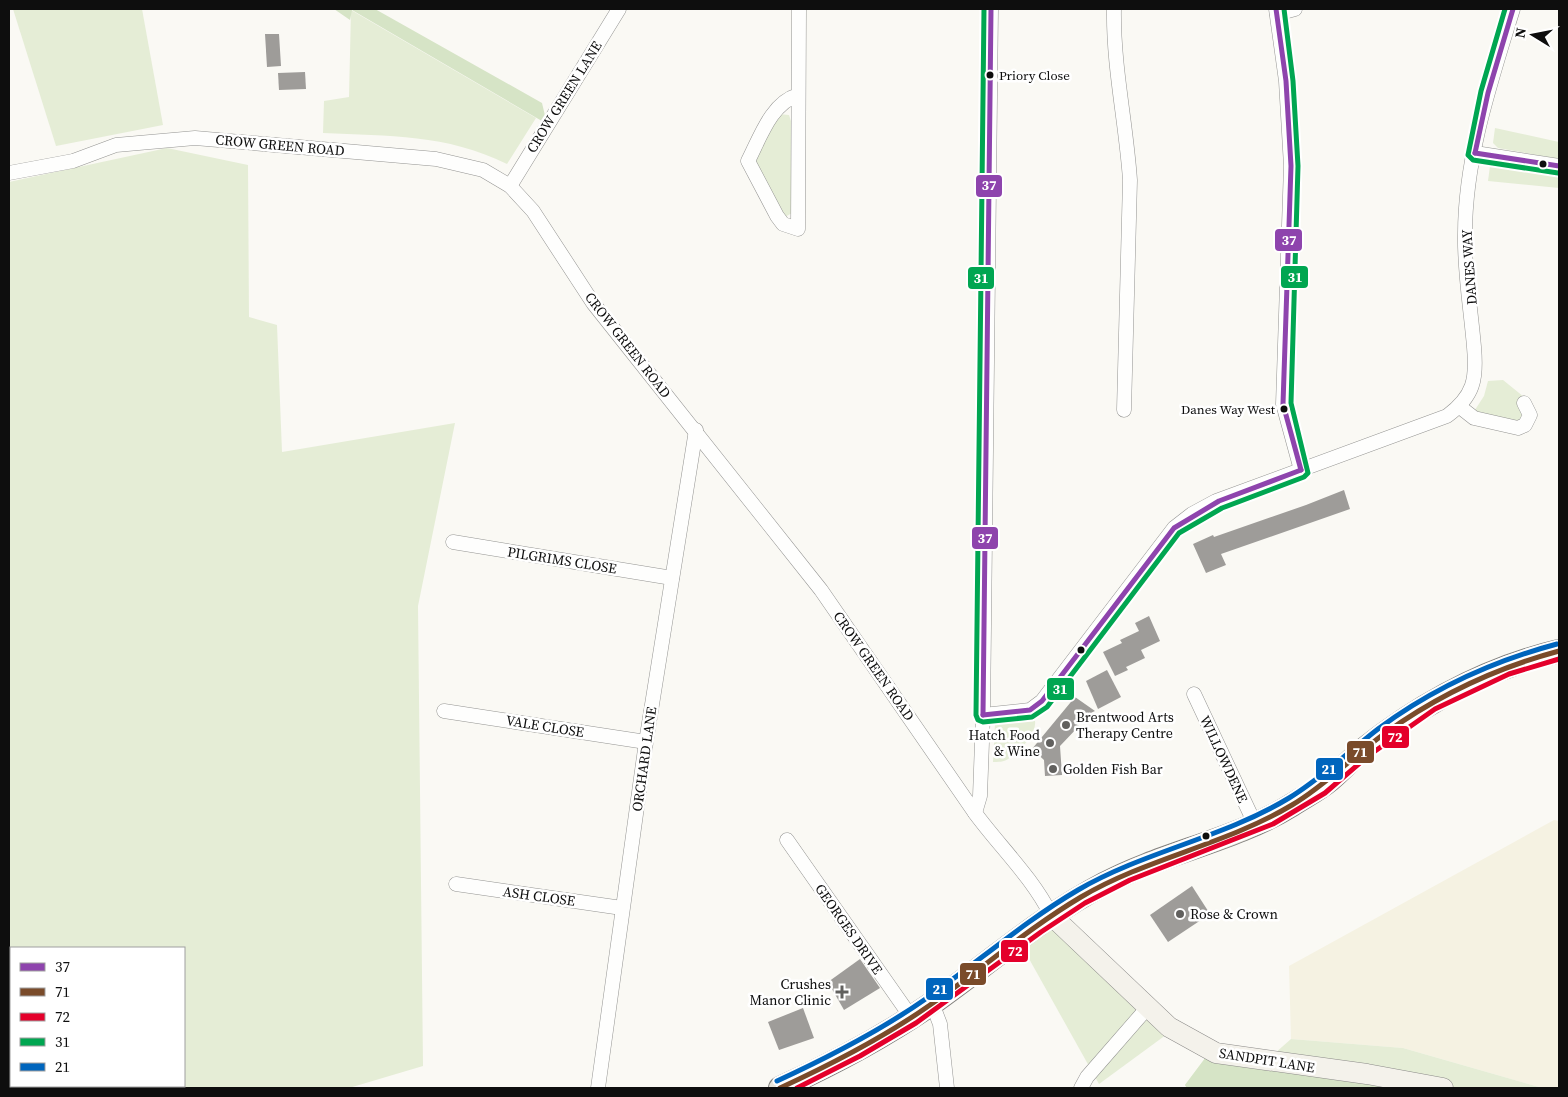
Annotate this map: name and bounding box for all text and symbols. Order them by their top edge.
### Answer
north arrow [1508,10,1558,60]
text: N [1509,26,1531,40]
street label: CROW GREEN LANE [522,37,606,157]
place label: Priory Close [999,67,1070,84]
marker: Priory Close [985,70,995,80]
street label: CROW GREEN ROAD [215,129,345,161]
unlabelled marker [1538,159,1548,169]
line badge: 37 [975,174,1003,198]
text: 37 [981,175,997,195]
line badge: 37 [1274,228,1303,252]
street label: DANES WAY [1456,228,1482,305]
text: 37 [1281,230,1297,250]
line badge: 31 [1280,265,1309,289]
line badge: 31 [967,266,995,290]
text: 31 [1287,267,1303,287]
text: 31 [973,268,989,288]
street label: CROW GREEN ROAD [580,288,676,402]
place label: Danes Way West [1181,401,1276,418]
marker: Danes Way West [1279,404,1289,414]
line badge: 37 [971,526,999,550]
text: 37 [977,528,993,548]
street label: PILGRIMS CLOSE [506,541,618,579]
street label: CROW GREEN ROAD [829,607,919,725]
unlabelled marker [1076,645,1086,655]
line badge: 31 [1046,677,1075,701]
text: 31 [1052,679,1068,699]
street label: ORCHARD LANE [627,705,661,813]
place label: Brentwood Arts Therapy Centre [1076,707,1174,743]
street label: VALE CLOSE [504,710,586,742]
street label: WILLOWDENE [1195,712,1253,806]
marker: Brentwood Arts Therapy Centre [1060,719,1072,731]
place label: Hatch Food & Wine [968,725,1040,761]
line badge: 72 [1381,725,1410,749]
text: 72 [1387,727,1403,747]
marker: Hatch Food & Wine [1044,737,1056,749]
line badge: 71 [1346,740,1375,764]
text: 71 [1352,742,1368,762]
line badge: 21 [1315,757,1344,781]
place label: Golden Fish Bar [1063,759,1163,779]
text: 21 [1321,759,1337,779]
marker: Golden Fish Bar [1047,763,1059,775]
unlabelled marker [1201,831,1211,841]
street label: GEORGES DRIVE [810,880,888,978]
street label: ASH CLOSE [502,881,576,911]
place label: Rose & Crown [1190,904,1278,924]
marker: Rose & Crown [1174,908,1186,920]
line badge: 72 [1000,939,1029,963]
text: 72 [1007,941,1023,961]
legend [10,947,185,1087]
text: 37 [55,956,70,977]
line badge: 71 [959,962,987,986]
text: 71 [965,964,981,984]
place label: Crushes Manor Clinic [750,974,831,1010]
line badge: 21 [925,977,954,1001]
text: 21 [932,979,948,999]
text: 71 [55,981,70,1002]
marker: Crushes Manor Clinic [835,985,849,999]
text: 72 [55,1006,70,1027]
text: 31 [55,1031,70,1052]
street label: SANDPIT LANE [1218,1043,1316,1077]
text: 21 [55,1056,70,1077]

